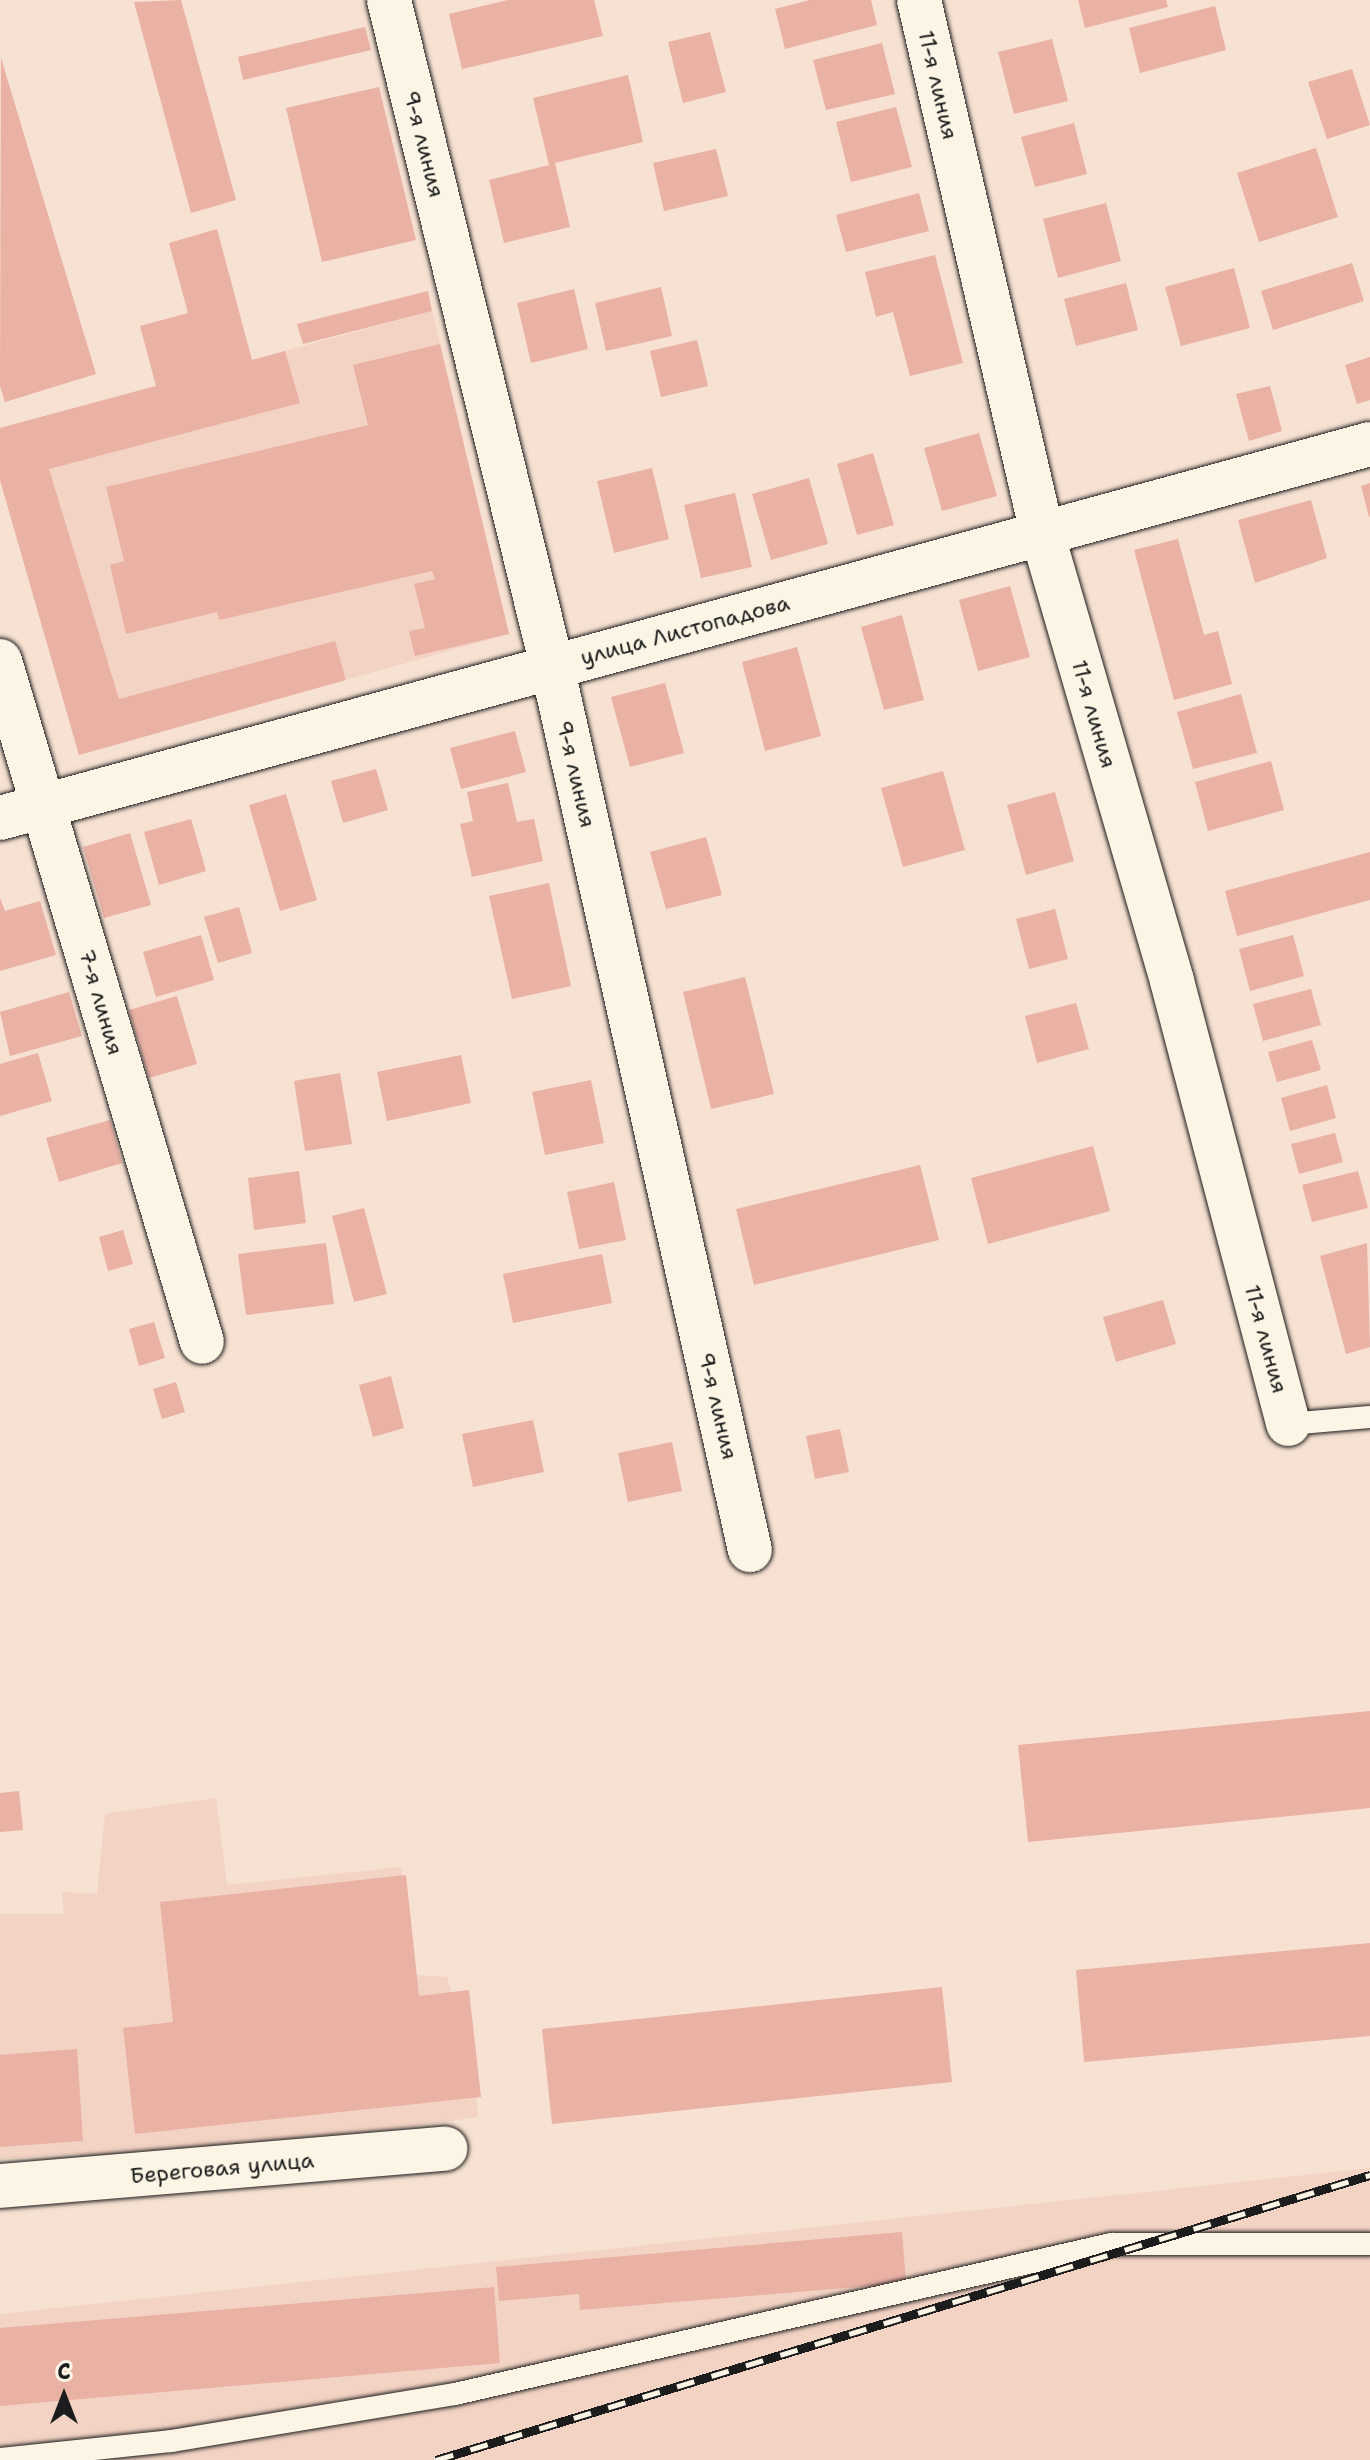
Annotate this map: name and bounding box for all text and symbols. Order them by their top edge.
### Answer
street label: 11-я линия [913,28,963,142]
street label: 9-я линия [398,88,450,200]
street label: улица Листопадова [578,589,792,671]
street label: 11-я линия [1066,657,1122,771]
street label: 9-я линия [551,718,601,830]
street label: 7-я линия [73,946,129,1058]
street label: 11-я линия [1239,1282,1293,1396]
street label: 9-я линия [693,1350,743,1462]
street label: Береговая улица [129,2147,315,2189]
north arrow [24,2356,104,2436]
text: С [57,2357,71,2386]

